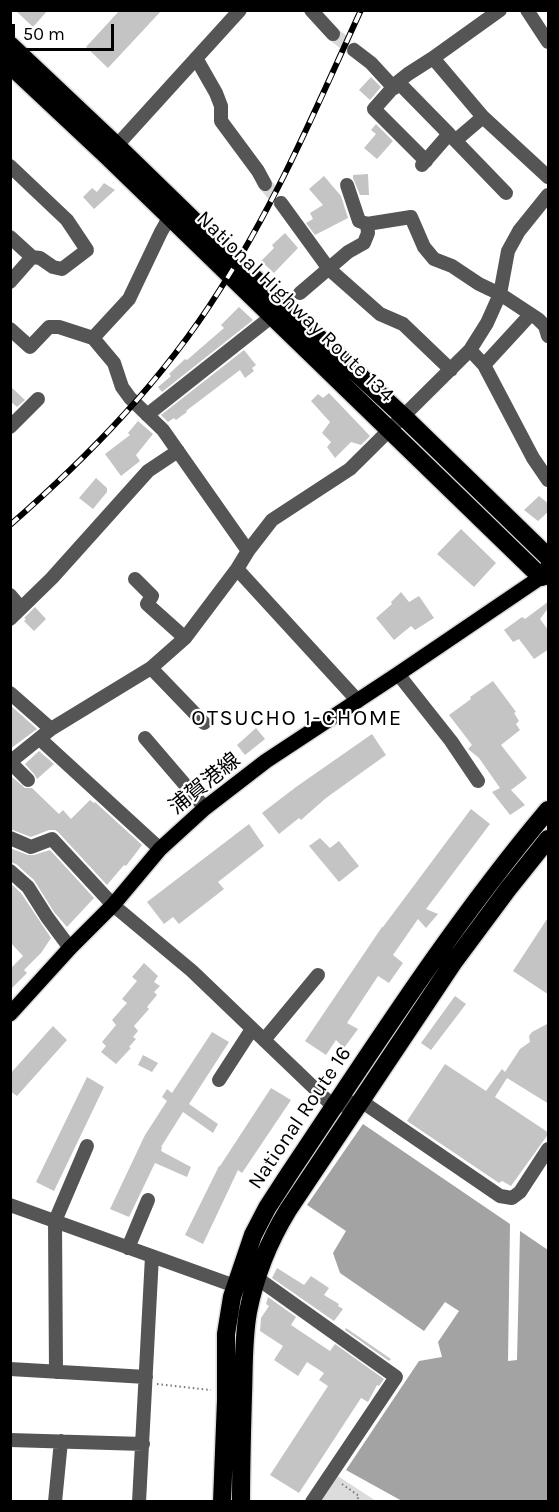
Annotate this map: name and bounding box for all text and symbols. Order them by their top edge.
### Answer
scale bar [15,12,117,50]
text: 50 m [23,23,65,45]
street label: National Highway Route 134 [191,206,399,408]
district label: OTSUCHO 1-CHOME [191,706,403,732]
street label: 浦賀港線 [164,748,246,820]
street label: National Route 16 [243,1042,357,1194]

